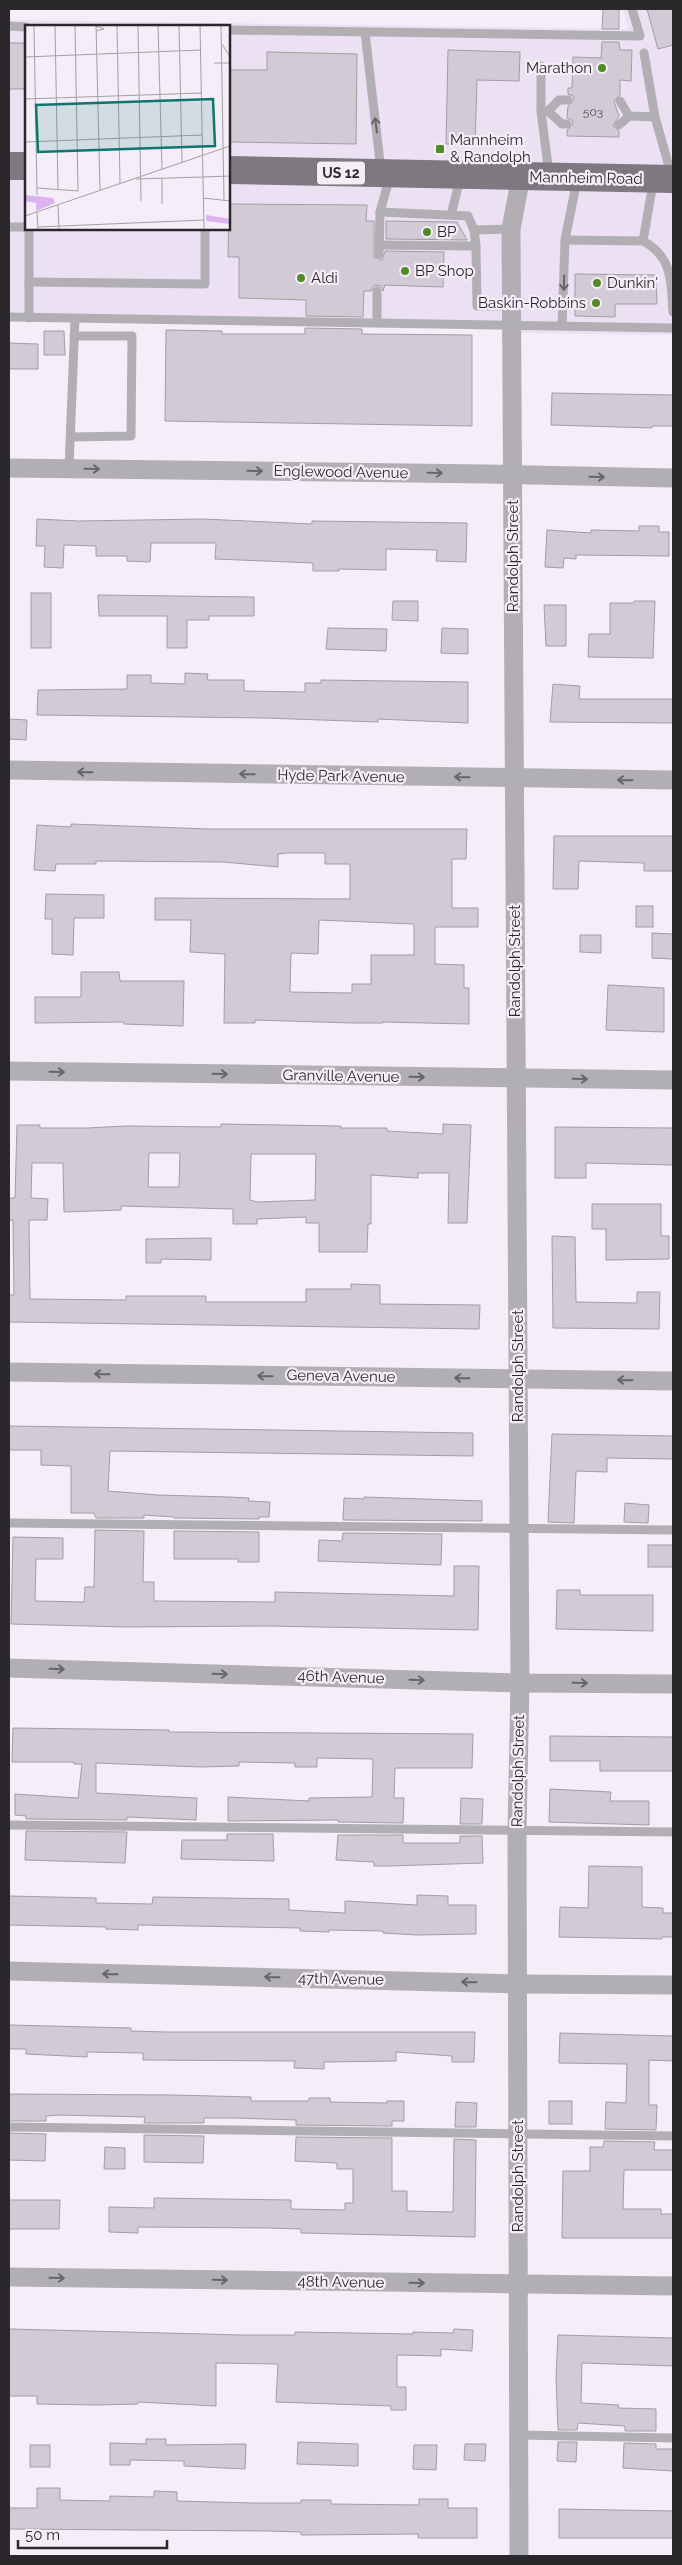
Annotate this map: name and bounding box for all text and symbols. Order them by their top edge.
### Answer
inset map [25,25,230,230]
place label: Marathon [526,59,592,77]
marker: Marathon [596,62,608,74]
house number: 503 [583,105,603,119]
one-way arrow [371,117,381,133]
place label: Mannheim & Randolph [450,131,531,166]
marker: Mannheim & Randolph [434,143,446,155]
road number: US 12 [317,162,365,184]
street label: Mannheim Road [529,168,643,188]
place label: BP [437,223,456,241]
marker: BP [421,226,433,238]
place label: BP Shop [415,262,474,280]
marker: BP Shop [399,265,411,277]
place label: Aldi [311,269,338,287]
marker: Aldi [295,272,307,284]
place label: Dunkin' [607,274,658,292]
one-way arrow [559,275,568,291]
marker: Dunkin' [591,277,603,289]
place label: Baskin-Robbins [478,294,586,312]
marker: Baskin-Robbins [590,297,602,309]
street label: Englewood Avenue [273,462,409,482]
one-way arrow [84,464,100,473]
one-way arrow [246,466,263,476]
one-way arrow [426,468,443,478]
one-way arrow [589,472,605,482]
street label: Randolph Street [504,500,522,612]
street label: Hyde Park Avenue [277,766,405,786]
one-way arrow [77,767,93,776]
one-way arrow [239,769,256,779]
one-way arrow [454,772,470,782]
one-way arrow [617,775,633,785]
street label: Randolph Street [506,905,524,1017]
street label: Granville Avenue [282,1066,400,1086]
one-way arrow [49,1067,65,1077]
one-way arrow [212,1069,228,1079]
one-way arrow [409,1072,425,1081]
one-way arrow [572,1074,588,1084]
street label: Randolph Street [509,1310,527,1422]
street label: Geneva Avenue [286,1366,396,1386]
one-way arrow [94,1369,110,1379]
one-way arrow [257,1371,273,1380]
one-way arrow [454,1373,470,1383]
one-way arrow [617,1376,633,1385]
one-way arrow [49,1665,65,1674]
street label: 46th Avenue [297,1666,385,1688]
one-way arrow [212,1669,228,1679]
one-way arrow [409,1675,425,1684]
one-way arrow [572,1678,588,1688]
street label: Randolph Street [508,1715,528,1827]
one-way arrow [102,1969,118,1978]
street label: 47th Avenue [298,1969,384,1989]
one-way arrow [264,1973,280,1982]
one-way arrow [462,1977,478,1987]
street label: Randolph Street [509,2120,527,2232]
street label: 48th Avenue [297,2272,385,2292]
one-way arrow [49,2273,65,2283]
one-way arrow [212,2275,228,2285]
one-way arrow [409,2278,425,2287]
scale bar [18,2518,166,2550]
text: 50 m [25,2526,60,2544]

